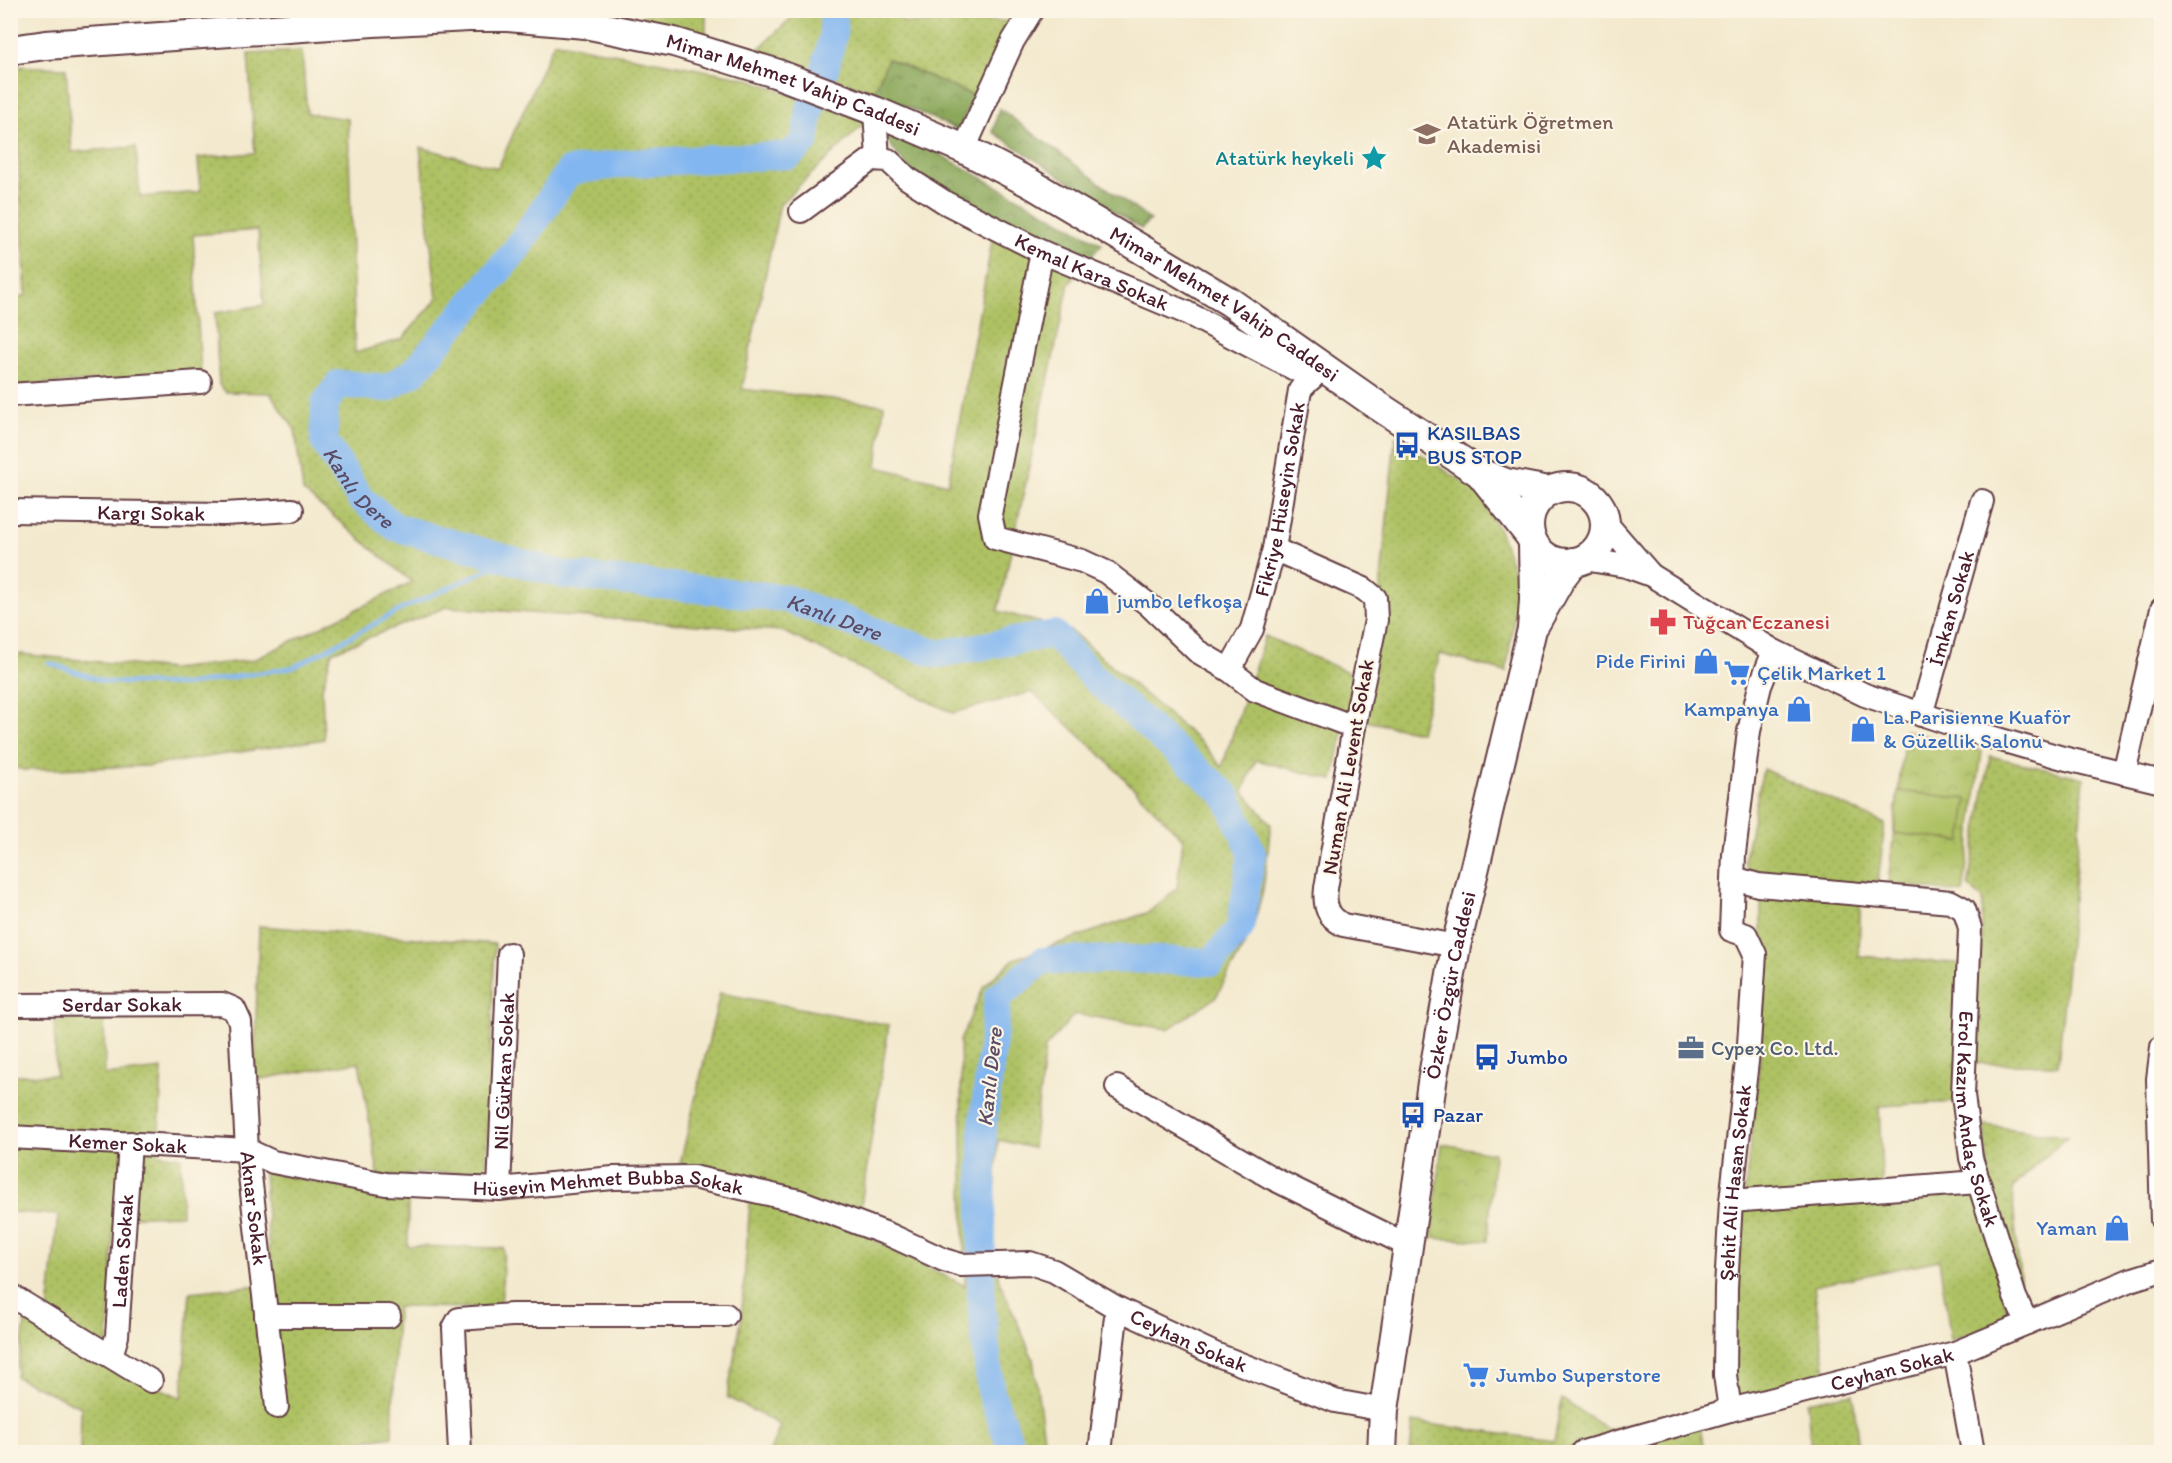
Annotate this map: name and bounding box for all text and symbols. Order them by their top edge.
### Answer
street label: Mimar Mehmet Vahip Caddesi [663,27,924,141]
place label: Atatürk Öğretmen Akademisi [1447,109,1613,158]
school or university icon: Atatürk Öğretmen Akademisi [1412,119,1442,149]
place icon: Atatürk heykeli [1359,143,1389,173]
place label: Atatürk heykeli [1216,145,1354,170]
street label: Mimar Mehmet Vahip Caddesi [1105,220,1344,387]
street label: Kemal Kara Sokak [1011,227,1173,316]
street label: Fikriye Hüseyin Sokak [1249,400,1310,599]
place label: KASILBAS BUS STOP [1427,420,1522,469]
bus stop icon: KASILBAS BUS STOP [1392,430,1422,460]
water label: Kanlı Dere [317,442,401,536]
street label: Kargı Sokak [97,499,205,526]
street label: İmkan Sokak [1923,547,1979,669]
shop icon: jumbo lefkoşa [1082,586,1112,616]
water label: Kanlı Dere [783,587,887,647]
place label: jumbo lefkoşa [1116,588,1242,613]
pharmacy icon: Tuğcan Eczanesi [1648,607,1678,637]
place label: Tuğcan Eczanesi [1683,609,1830,634]
shop icon: Pide Firini [1691,646,1721,676]
place label: Pide Firini [1596,648,1686,673]
street label: Numan Ali Levent Sokak [1316,657,1379,877]
supermarket icon: Çelik Market 1 [1722,658,1752,688]
place label: Çelik Market 1 [1757,660,1886,685]
shop icon: Kampanya [1784,694,1814,724]
place label: Kampanya [1684,696,1779,721]
place label: La Parisienne Kuaför & Güzellik Salonu [1883,704,2071,753]
shop icon: La Parisienne Kuaför & Güzellik Salonu [1848,714,1878,744]
street label: Özker Özgür Caddesi [1420,889,1481,1081]
street label: Serdar Sokak [62,991,182,1017]
street label: Nil Gürkan Sokak [488,992,519,1150]
street label: Erol Kazım Andaç Sokak [1951,1010,2005,1230]
water label: Kanlı Dere [971,1025,1008,1128]
office icon: Cypex Co. Ltd. [1676,1033,1706,1063]
place label: Cypex Co. Ltd. [1711,1035,1839,1060]
bus stop icon: Jumbo [1472,1042,1502,1072]
place label: Jumbo [1507,1044,1568,1069]
street label: Şehit Ali Hasan Sokak [1713,1083,1756,1282]
bus stop icon: Pazar [1398,1100,1428,1130]
place label: Pazar [1433,1102,1483,1127]
street label: Kemer Sokak [68,1127,188,1159]
street label: Aknar Sokak [235,1150,273,1267]
street label: Hüseyin Mehmet Bubba Sokak [472,1164,746,1201]
street label: Laden Sokak [106,1193,139,1309]
shop icon: Yaman [2102,1213,2132,1243]
place label: Yaman [2036,1215,2097,1240]
street label: Ceyhan Sokak [1126,1303,1251,1378]
street label: Ceyhan Sokak [1828,1341,1956,1396]
supermarket icon: Jumbo Superstore [1461,1360,1491,1390]
place label: Jumbo Superstore [1496,1362,1661,1387]

